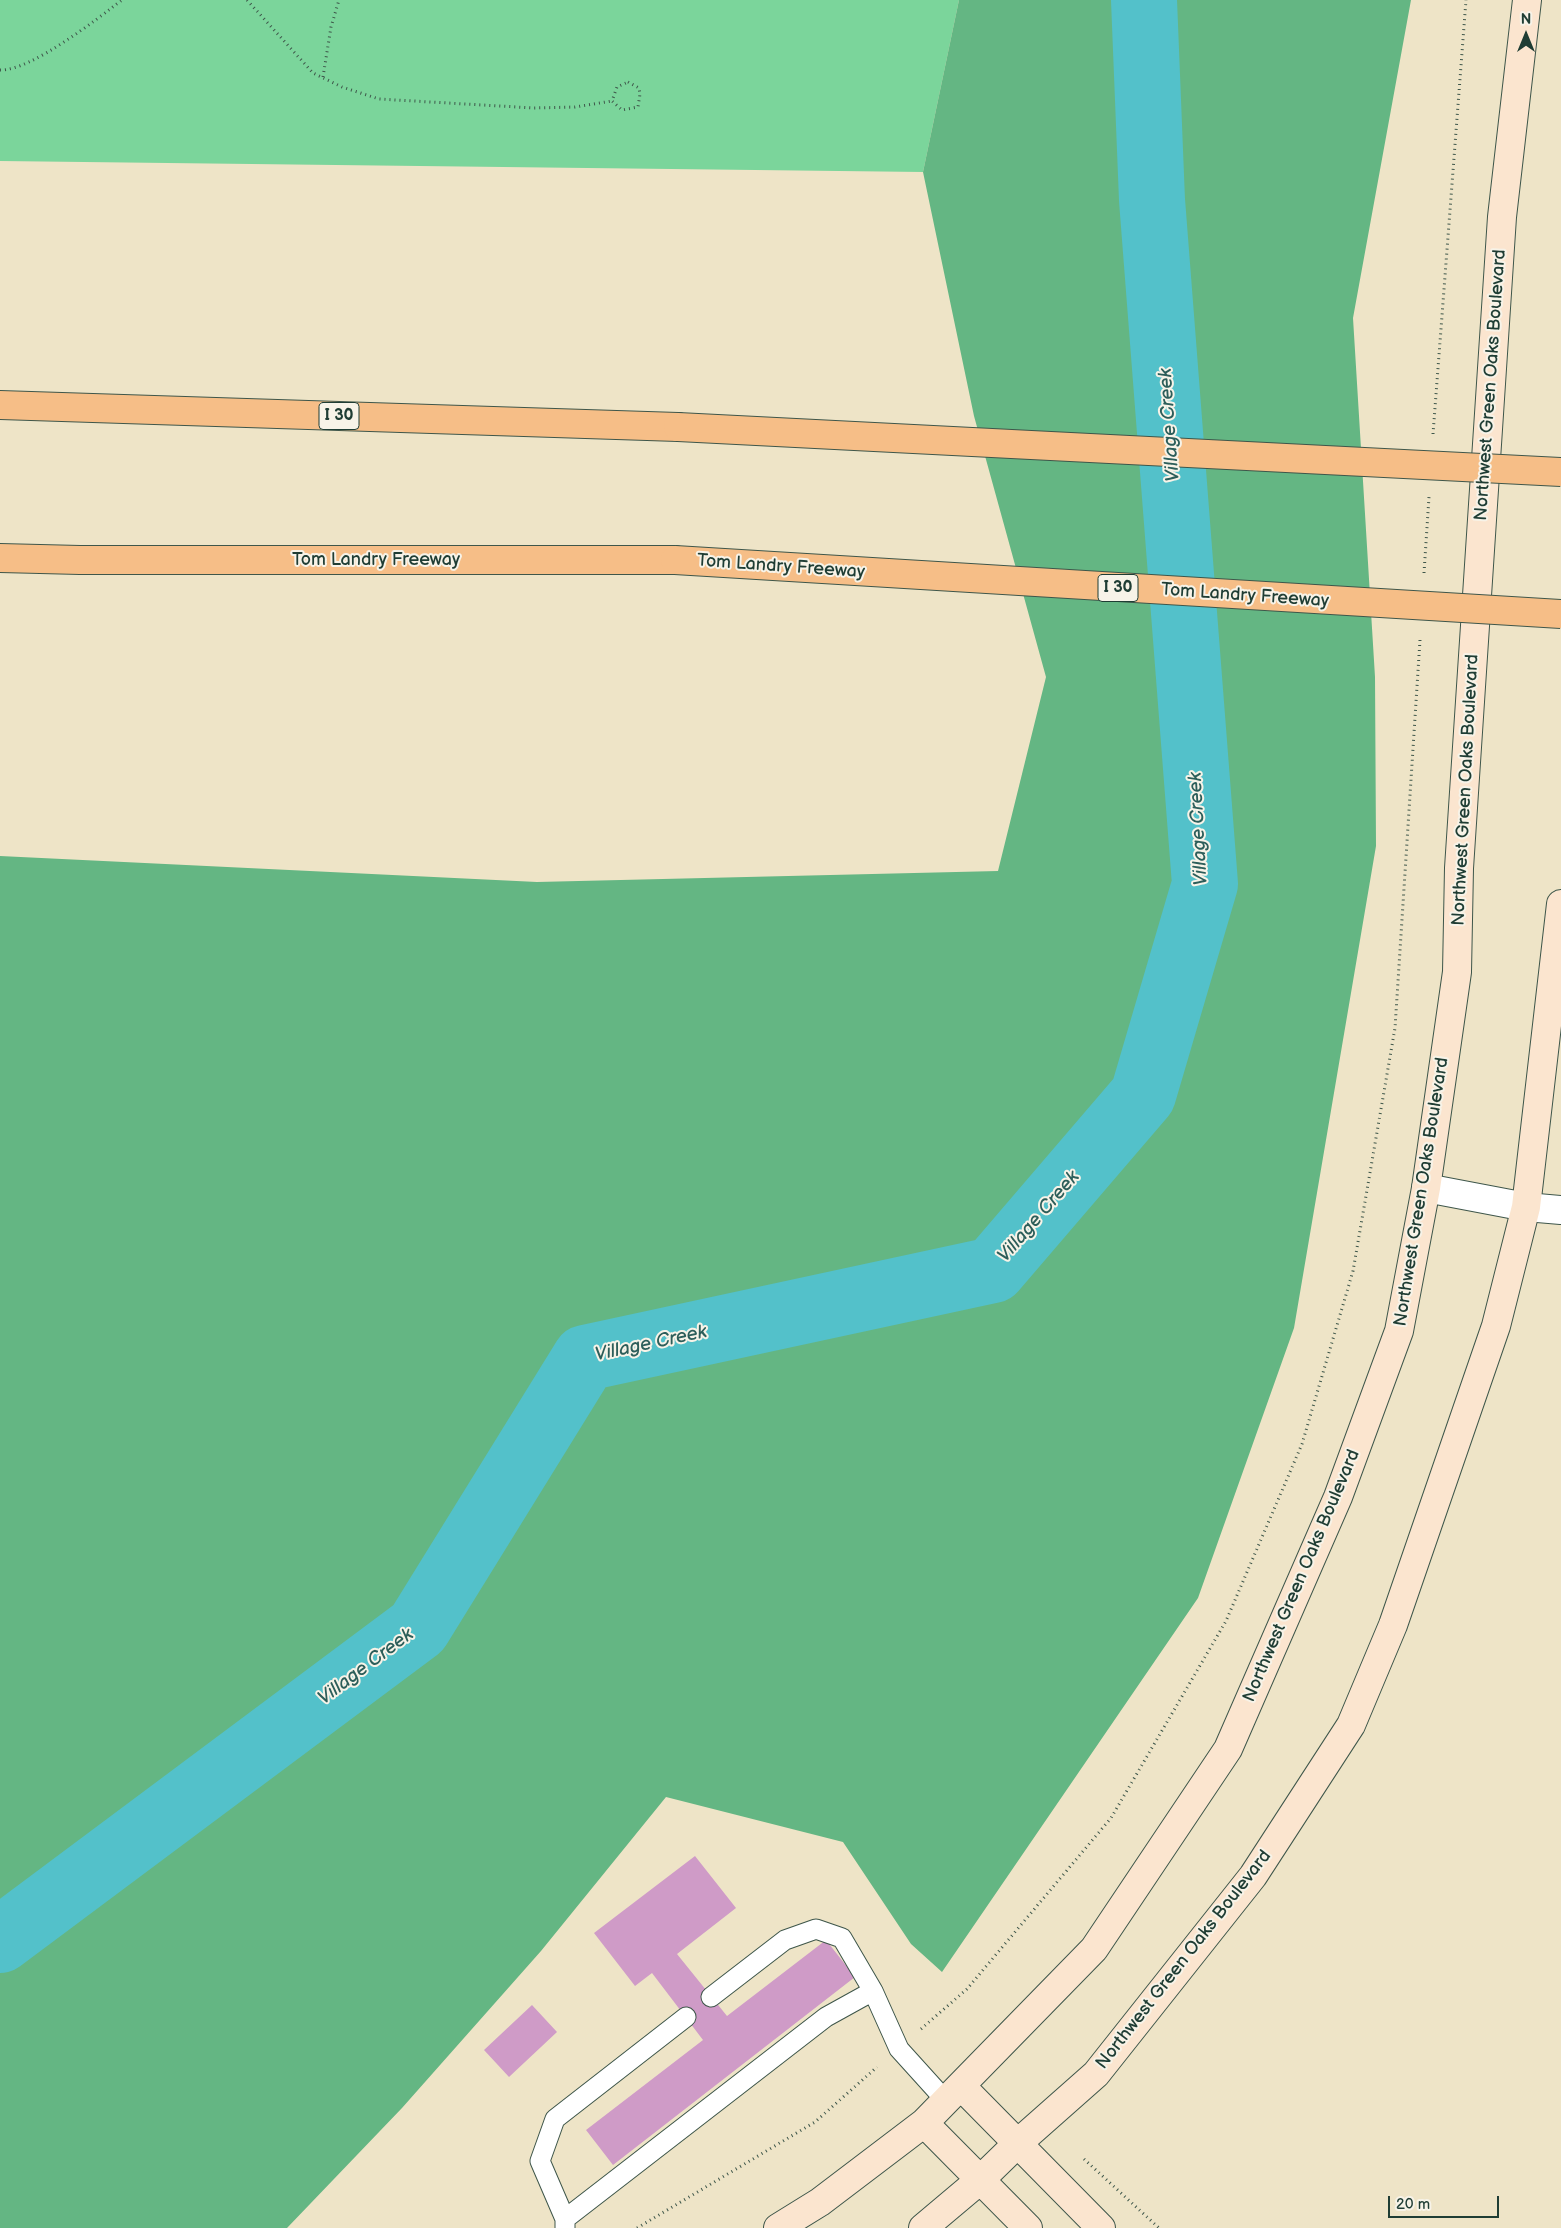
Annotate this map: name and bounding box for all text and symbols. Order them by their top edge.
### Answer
north arrow [1501,10,1551,60]
text: N [1521,11,1531,28]
street label: Northwest Green Oaks Boulevard [1471,249,1511,521]
water label: Village Creek [1155,367,1185,483]
road number: I 30 [319,402,359,430]
street label: Tom Landry Freeway [292,549,460,571]
street label: Tom Landry Freeway [696,550,866,584]
road number: I 30 [1098,574,1138,602]
street label: Tom Landry Freeway [1160,579,1330,613]
street label: Northwest Green Oaks Boulevard [1448,654,1484,926]
water label: Village Creek [1185,772,1213,886]
street label: Northwest Green Oaks Boulevard [1390,1056,1454,1328]
water label: Village Creek [993,1167,1085,1267]
water label: Village Creek [593,1321,709,1367]
street label: Northwest Green Oaks Boulevard [1239,1447,1365,1705]
water label: Village Creek [314,1624,418,1710]
street label: Northwest Green Oaks Boulevard [1092,1846,1276,2074]
scale bar [1391,2186,1502,2218]
text: 20 m [1396,2195,1430,2214]

